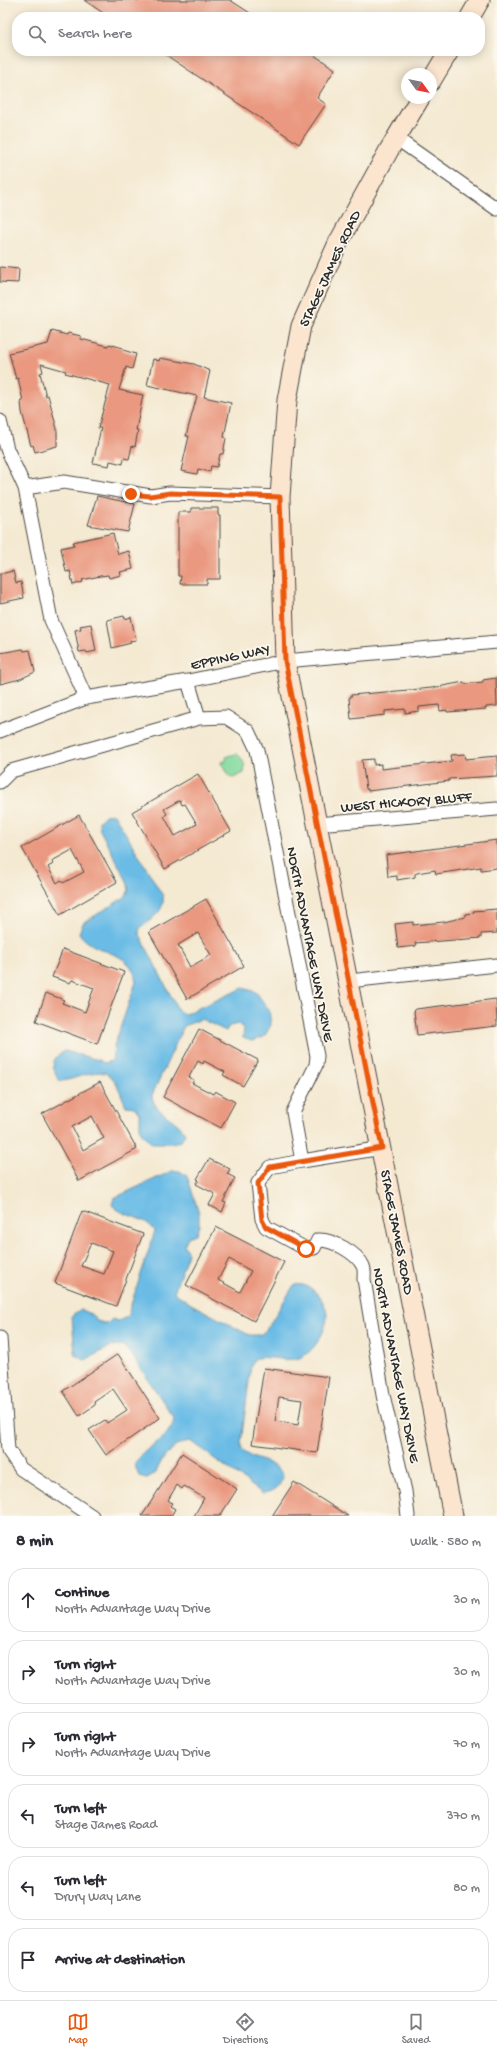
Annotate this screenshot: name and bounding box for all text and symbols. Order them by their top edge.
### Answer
search box [12,12,485,56]
icon: search [26,23,48,45]
text: Search here [58,25,132,43]
north arrow [401,68,437,104]
street label: STAGE JAMES ROAD [296,208,366,330]
route end [122,485,140,503]
street label: EPPING WAY [189,641,272,675]
street label: WEST HICKORY BLUFF [340,788,474,818]
street label: NORTH ADVANTAGE WAY DRIVE [281,845,337,1044]
street label: STAGE JAMES ROAD [375,1169,417,1296]
route start [297,1240,315,1258]
street label: NORTH ADVANTAGE WAY DRIVE [367,1266,423,1465]
text: 8 min [16,1532,53,1552]
text: Walk · 580 m [410,1535,481,1550]
text: Continue [55,1584,109,1602]
icon: ahead [17,1589,39,1611]
text: 30 m [454,1593,480,1608]
text: North Advantage Way Drive [55,1602,210,1617]
text: Turn right [55,1656,115,1674]
icon: right [17,1661,39,1683]
text: 30 m [454,1665,480,1680]
text: North Advantage Way Drive [55,1674,210,1689]
text: Turn right [55,1728,115,1746]
icon: right [17,1733,39,1755]
text: 70 m [454,1737,480,1752]
text: North Advantage Way Drive [55,1746,210,1761]
text: Turn left [55,1800,106,1818]
icon: left [17,1805,39,1827]
text: 370 m [447,1809,480,1824]
text: Stage James Road [55,1818,157,1833]
text: Turn left [55,1872,106,1890]
icon: left [17,1877,39,1899]
text: 80 m [453,1881,480,1896]
text: Drury Way Lane [55,1890,141,1905]
icon: arrive [17,1949,39,1971]
text: Arrive at destination [55,1951,185,1969]
tab: Map [67,2011,89,2047]
tab: Directions [223,2011,268,2047]
tab: Saved [402,2011,430,2047]

